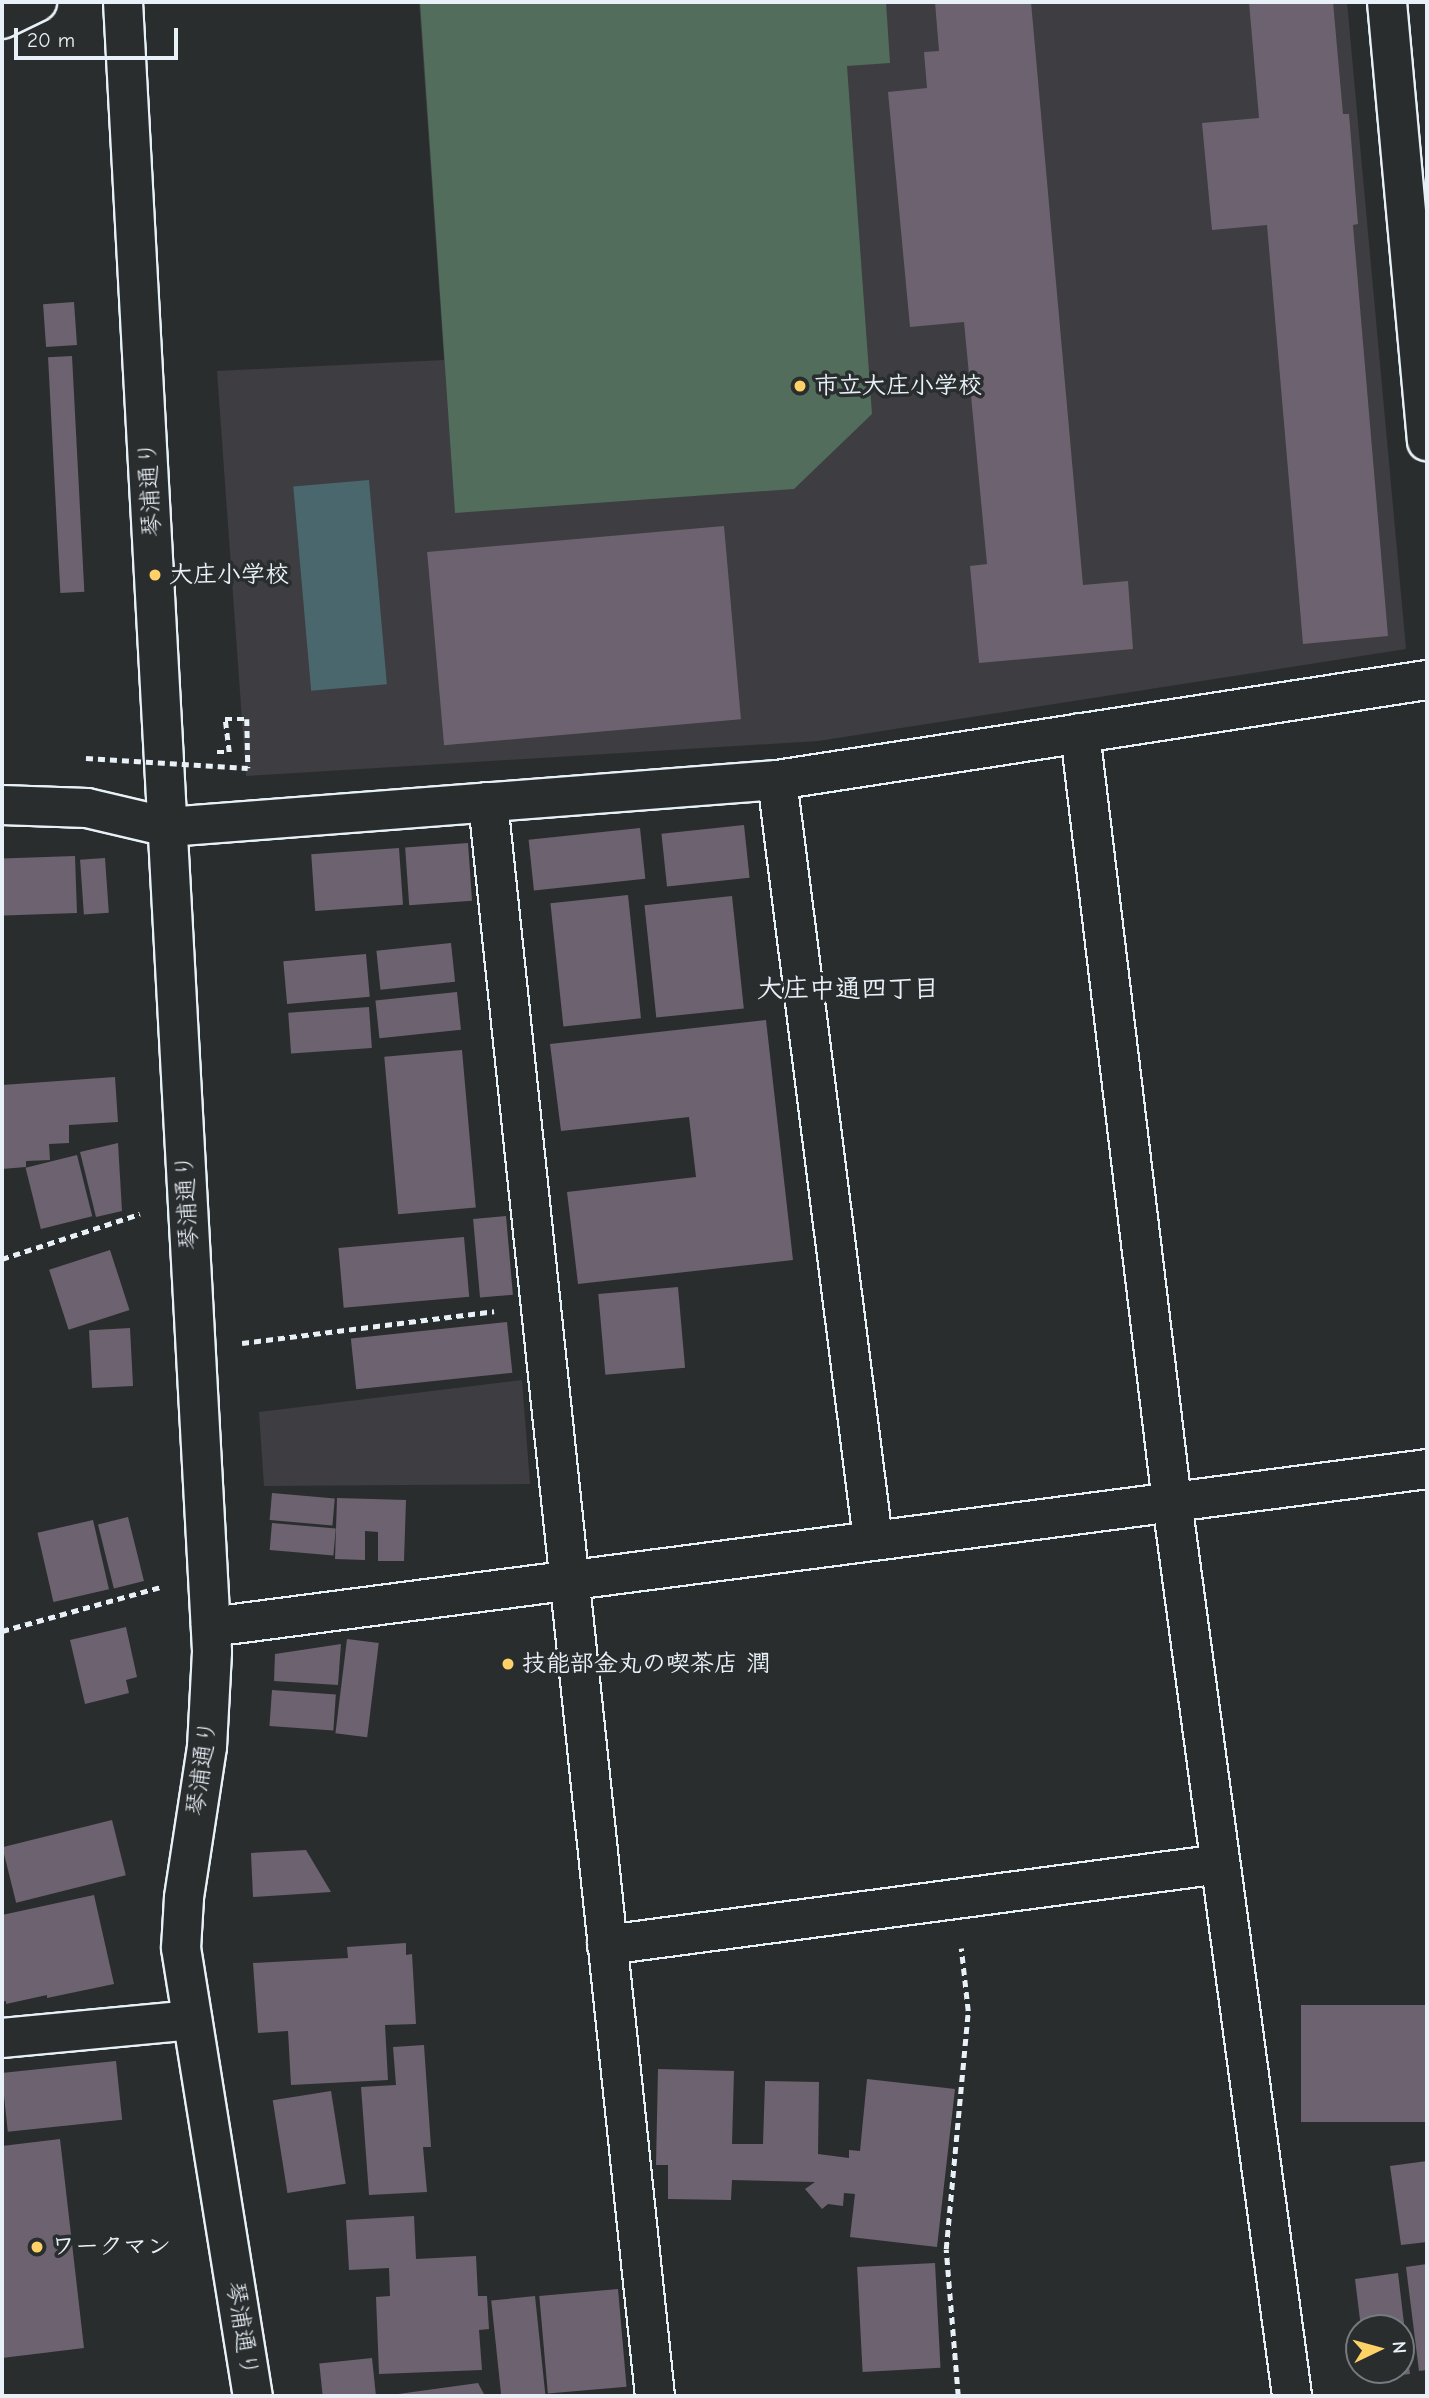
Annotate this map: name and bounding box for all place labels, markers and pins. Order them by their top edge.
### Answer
place label: 市立大庄小学校 [814,372,982,400]
marker: 市立大庄小学校 [792,378,808,394]
place label: 大庄小学校 [169,561,289,589]
marker: 大庄小学校 [147,567,163,583]
place label: 技能部金丸の喫茶店 潤 [522,1650,771,1678]
marker: 技能部金丸の喫茶店 潤 [500,1656,516,1672]
place label: ワークマン [51,2233,171,2261]
marker: ワークマン [29,2239,45,2255]

